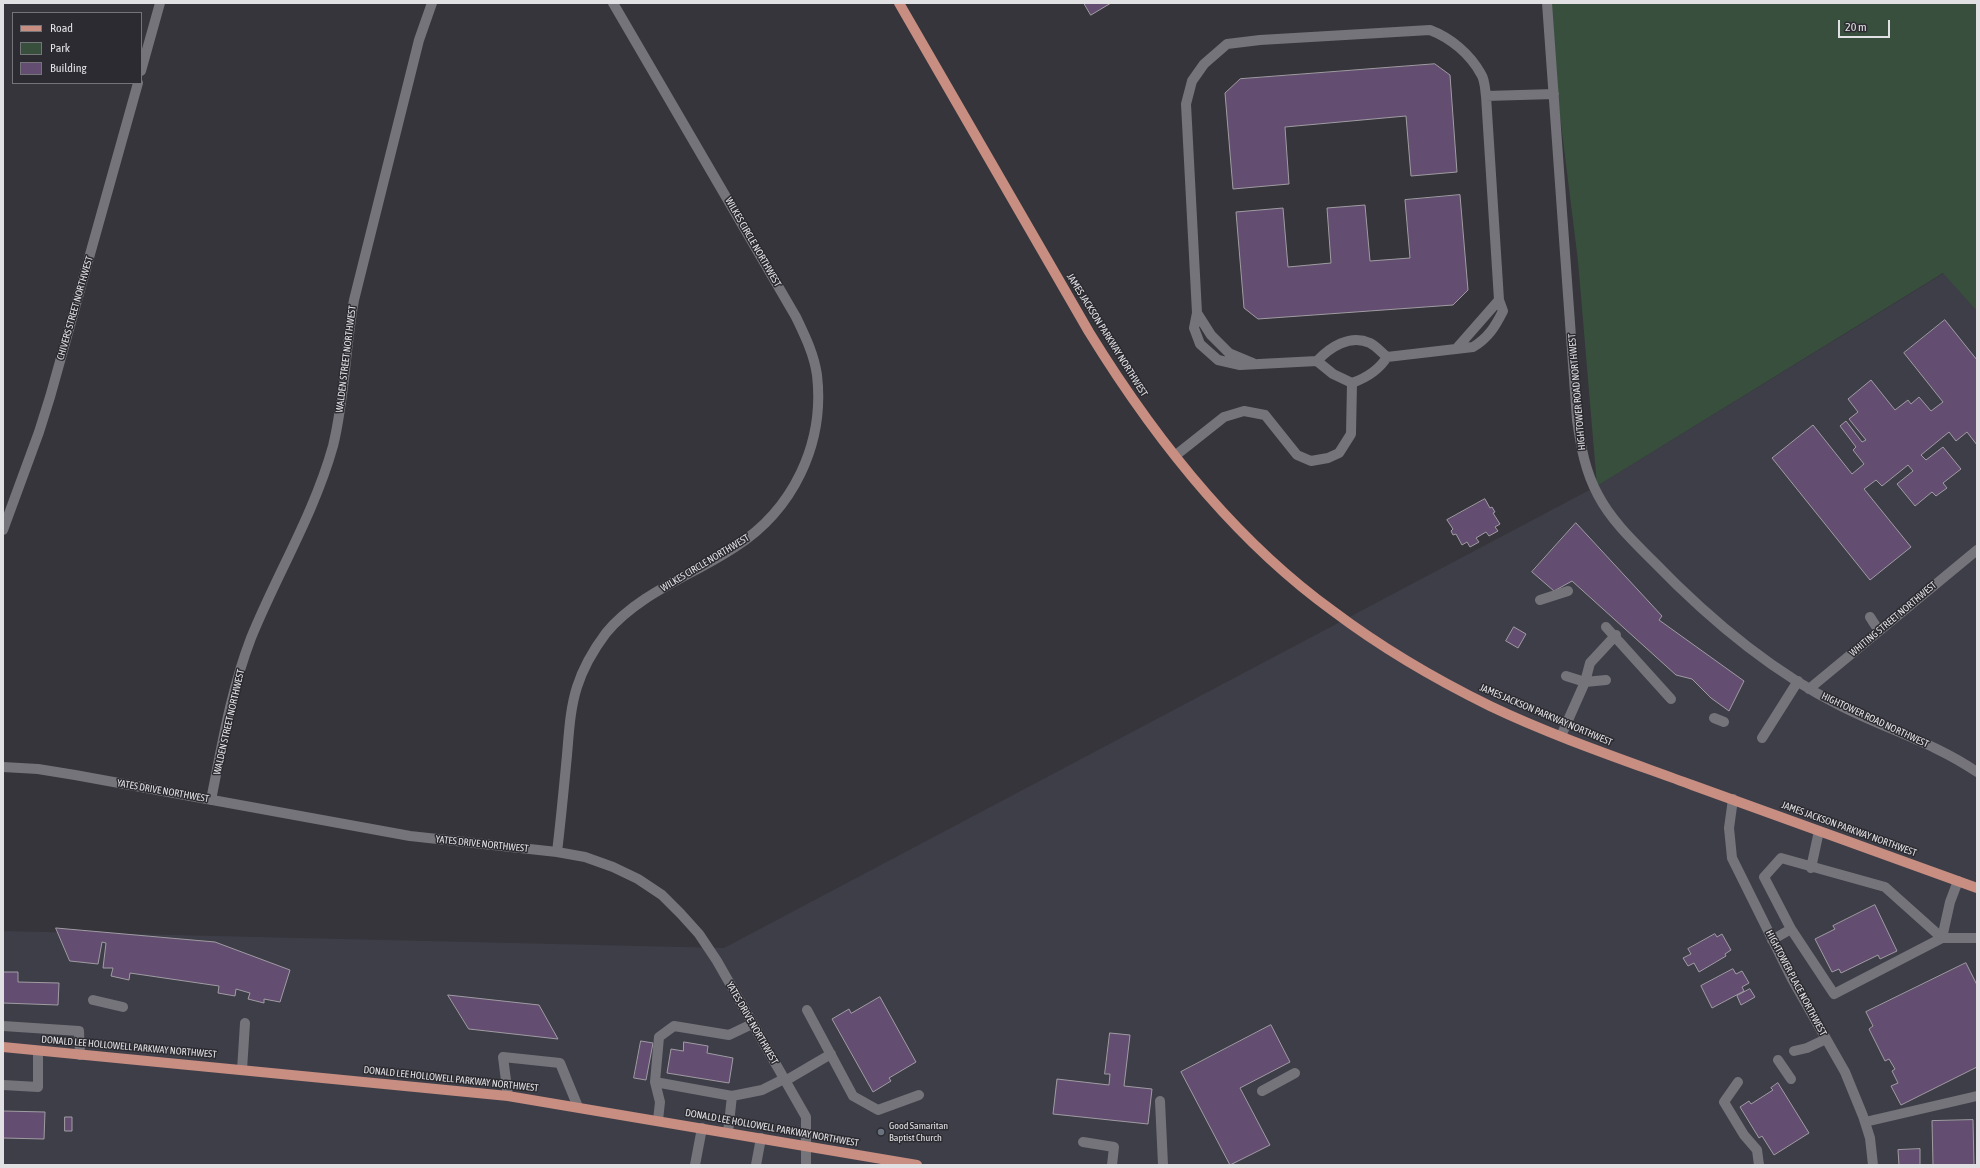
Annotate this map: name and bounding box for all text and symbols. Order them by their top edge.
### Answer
legend [12,12,142,84]
scale bar [1840,12,1892,38]
text: 20 m [1845,20,1867,34]
text: Road [50,21,73,35]
text: Park [50,41,70,55]
text: Building [50,61,87,75]
street label: WILKES CIRCLE NORTHWEST [722,195,784,289]
street label: CHIVERS STREET NORTHWEST [54,255,96,361]
street label: JAMES JACKSON PARKWAY NORTHWEST [1064,271,1150,399]
street label: WALDEN STREET NORTHWEST [333,305,359,413]
street label: HIGHTOWER ROAD NORTHWEST [1566,333,1588,451]
street label: WILKES CIRCLE NORTHWEST [658,532,752,594]
street label: WHITING STREET NORTHWEST [1847,579,1939,659]
street label: WALDEN STREET NORTHWEST [211,668,247,776]
street label: JAMES JACKSON PARKWAY NORTHWEST [1478,682,1614,748]
street label: HIGHTOWER ROAD NORTHWEST [1819,690,1931,750]
street label: YATES DRIVE NORTHWEST [116,777,210,805]
street label: JAMES JACKSON PARKWAY NORTHWEST [1780,799,1918,859]
street label: YATES DRIVE NORTHWEST [435,833,529,855]
street label: HIGHTOWER PLACE NORTHWEST [1763,928,1829,1038]
street label: YATES DRIVE NORTHWEST [723,980,781,1066]
street label: DONALD LEE HOLLOWELL PARKWAY NORTHWEST [41,1033,217,1061]
street label: DONALD LEE HOLLOWELL PARKWAY NORTHWEST [363,1064,539,1094]
street label: DONALD LEE HOLLOWELL PARKWAY NORTHWEST [684,1107,860,1149]
place label: Good Samaritan Baptist Church [889,1120,948,1144]
marker: Good Samaritan Baptist Church [876,1127,886,1137]

